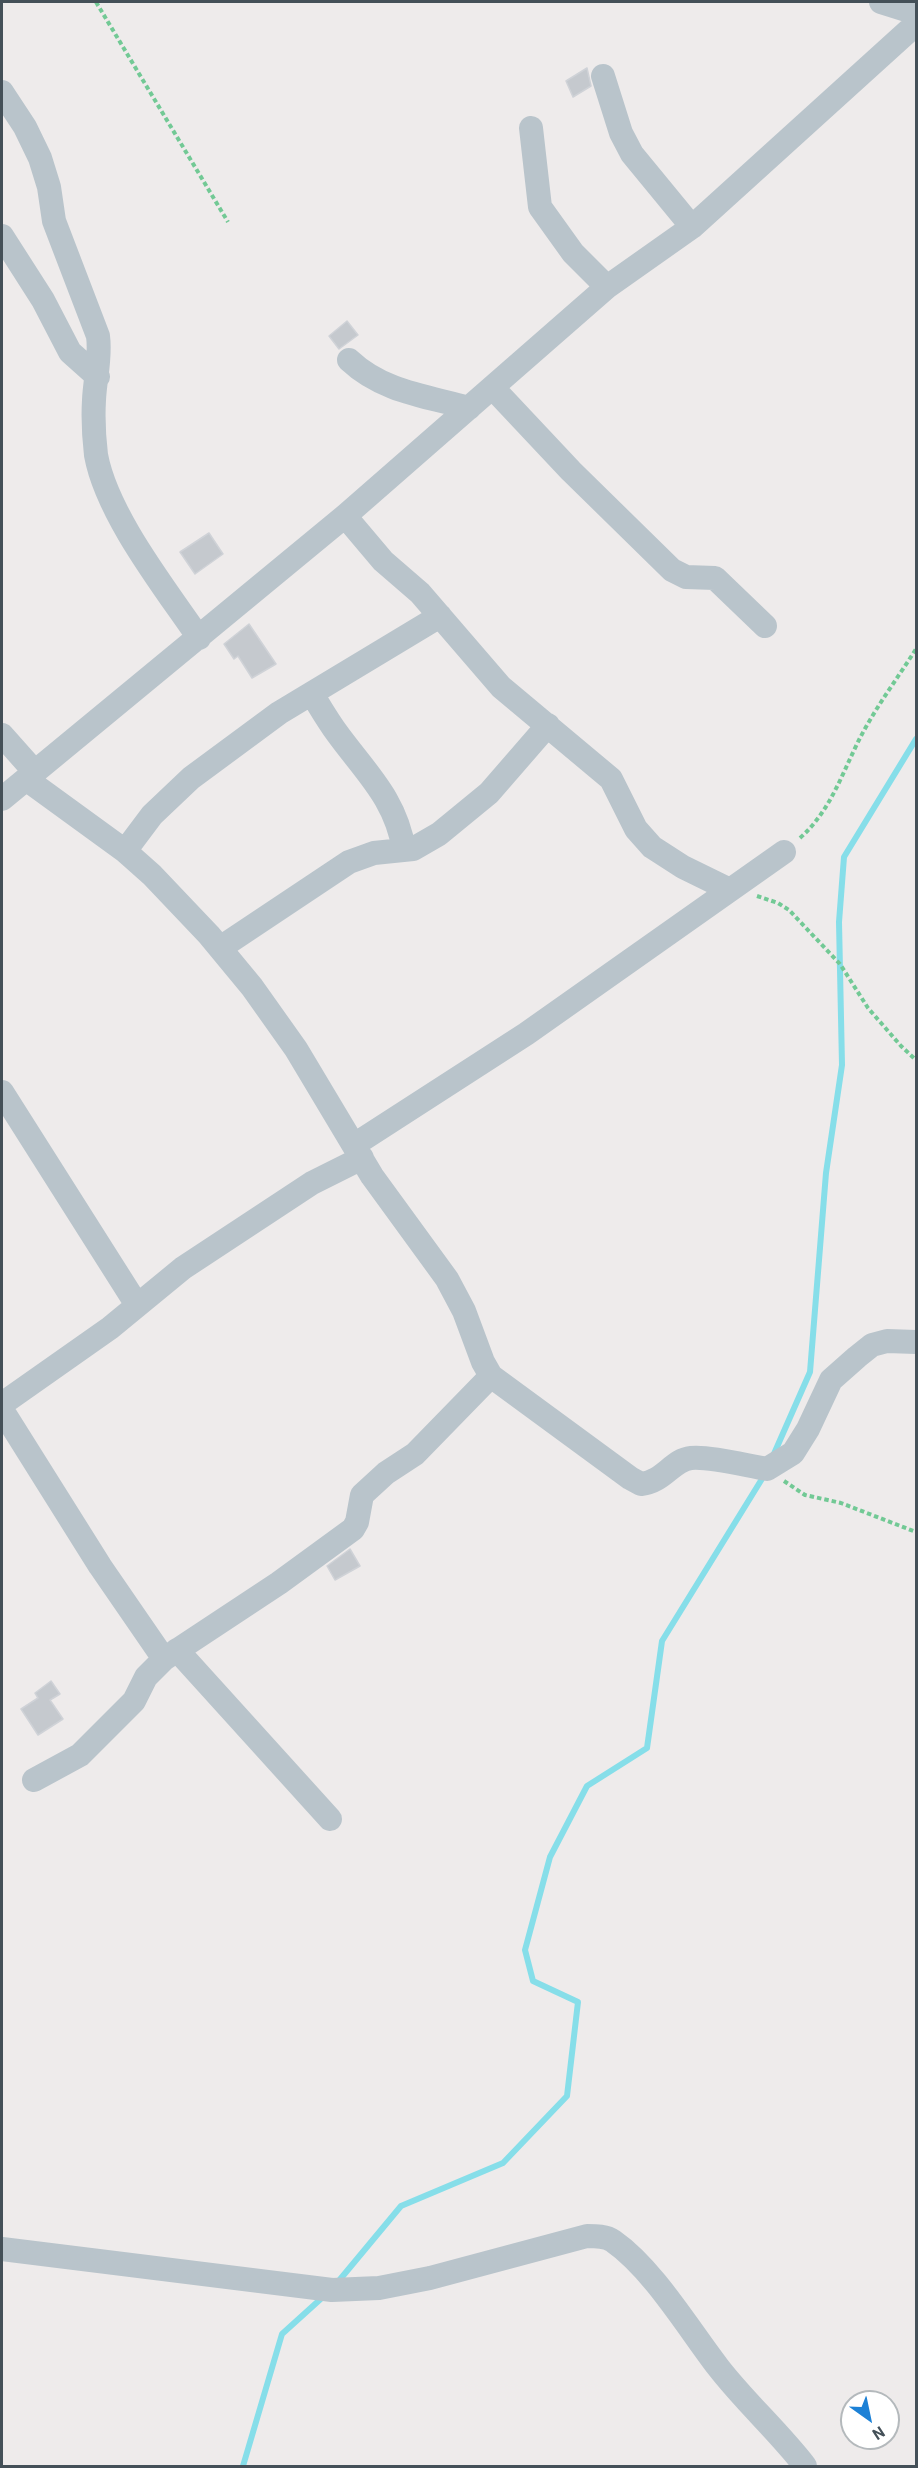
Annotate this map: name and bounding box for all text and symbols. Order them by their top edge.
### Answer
north arrow [840,2390,900,2450]
text: N [869,2423,889,2445]

